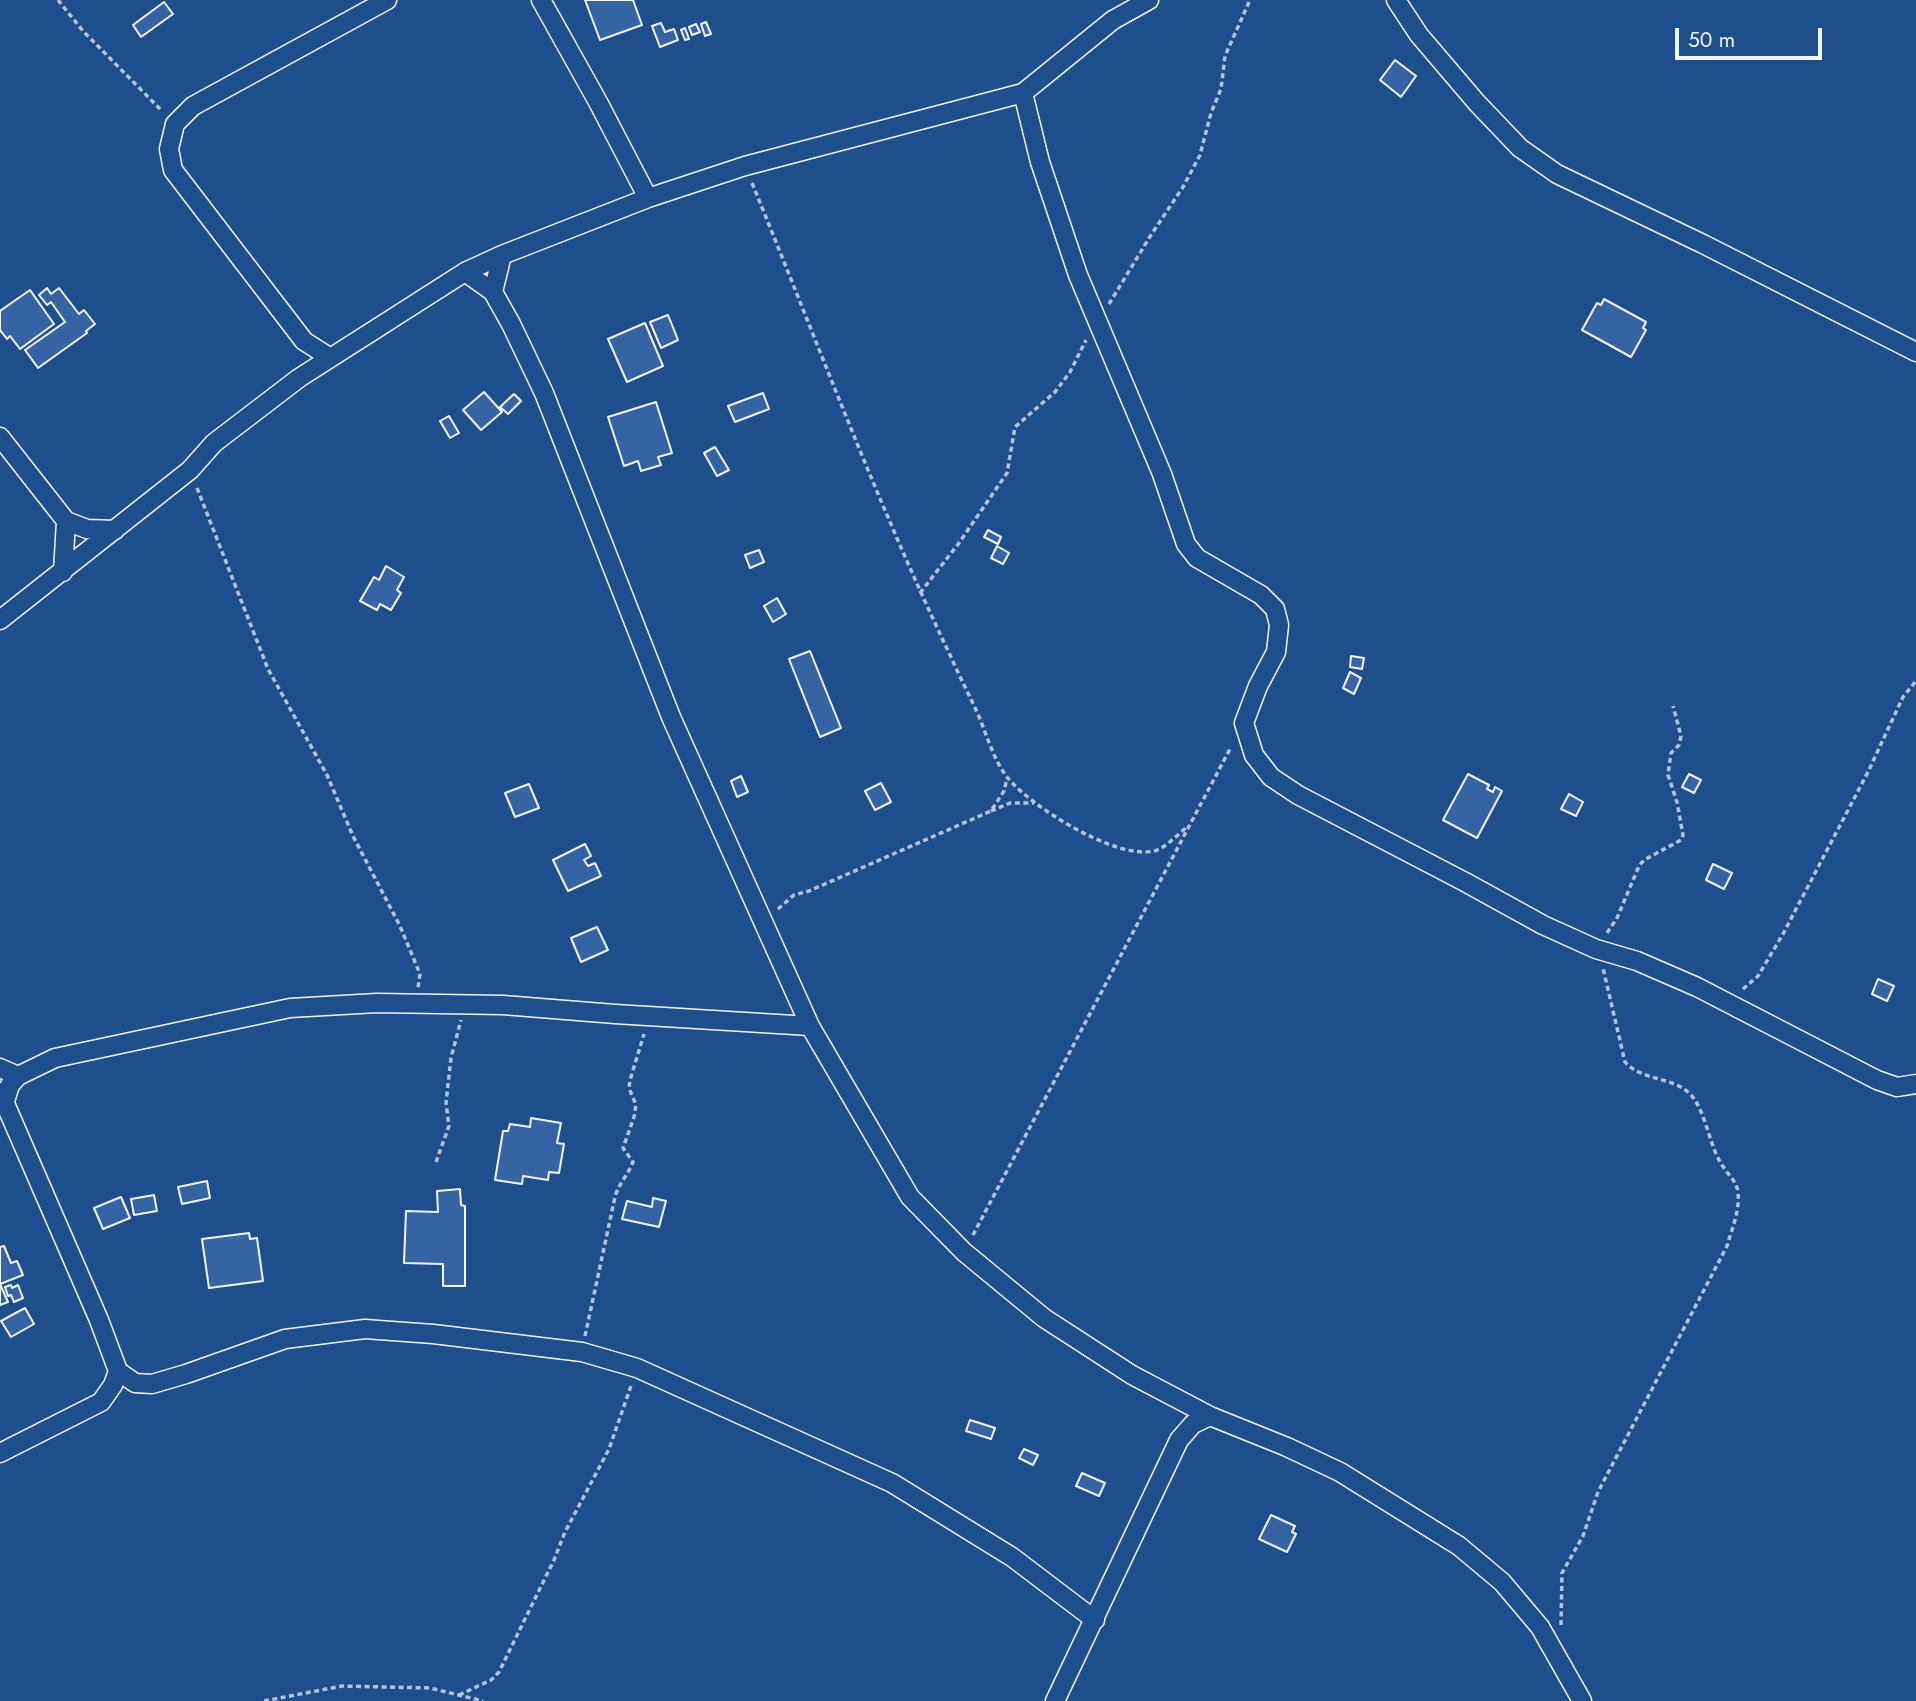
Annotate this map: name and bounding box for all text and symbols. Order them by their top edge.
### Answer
scale bar [1678,14,1825,58]
text: 50 m [1688,25,1735,55]

